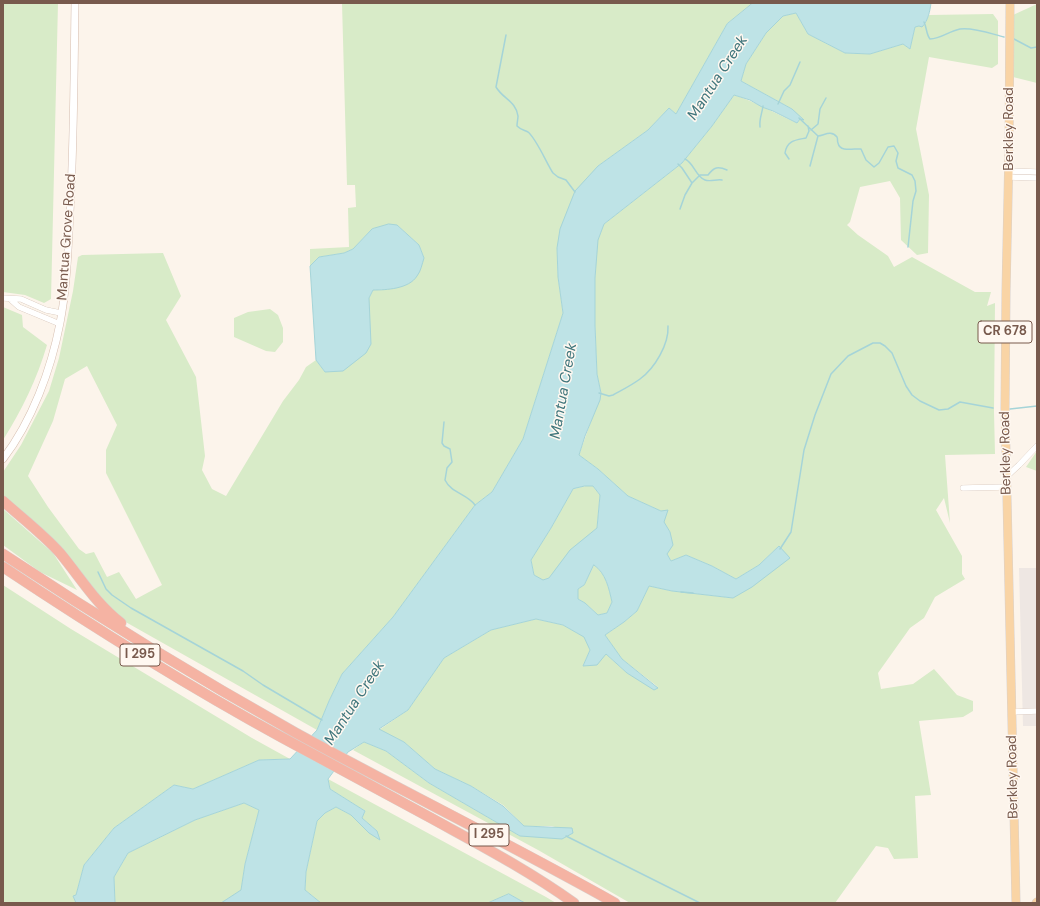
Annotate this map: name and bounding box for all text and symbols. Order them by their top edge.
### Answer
water label: Mantua Creek [684,32,752,124]
street label: Berkley Road [1001,87,1017,171]
street label: Mantua Grove Road [54,173,80,301]
road number: CR 678 [978,321,1032,343]
water label: Mantua Creek [547,341,581,441]
street label: Berkley Road [997,411,1015,495]
road number: I 295 [120,644,160,666]
water label: Mantua Creek [321,657,389,749]
street label: Berkley Road [1004,735,1022,819]
road number: I 295 [469,824,509,846]

